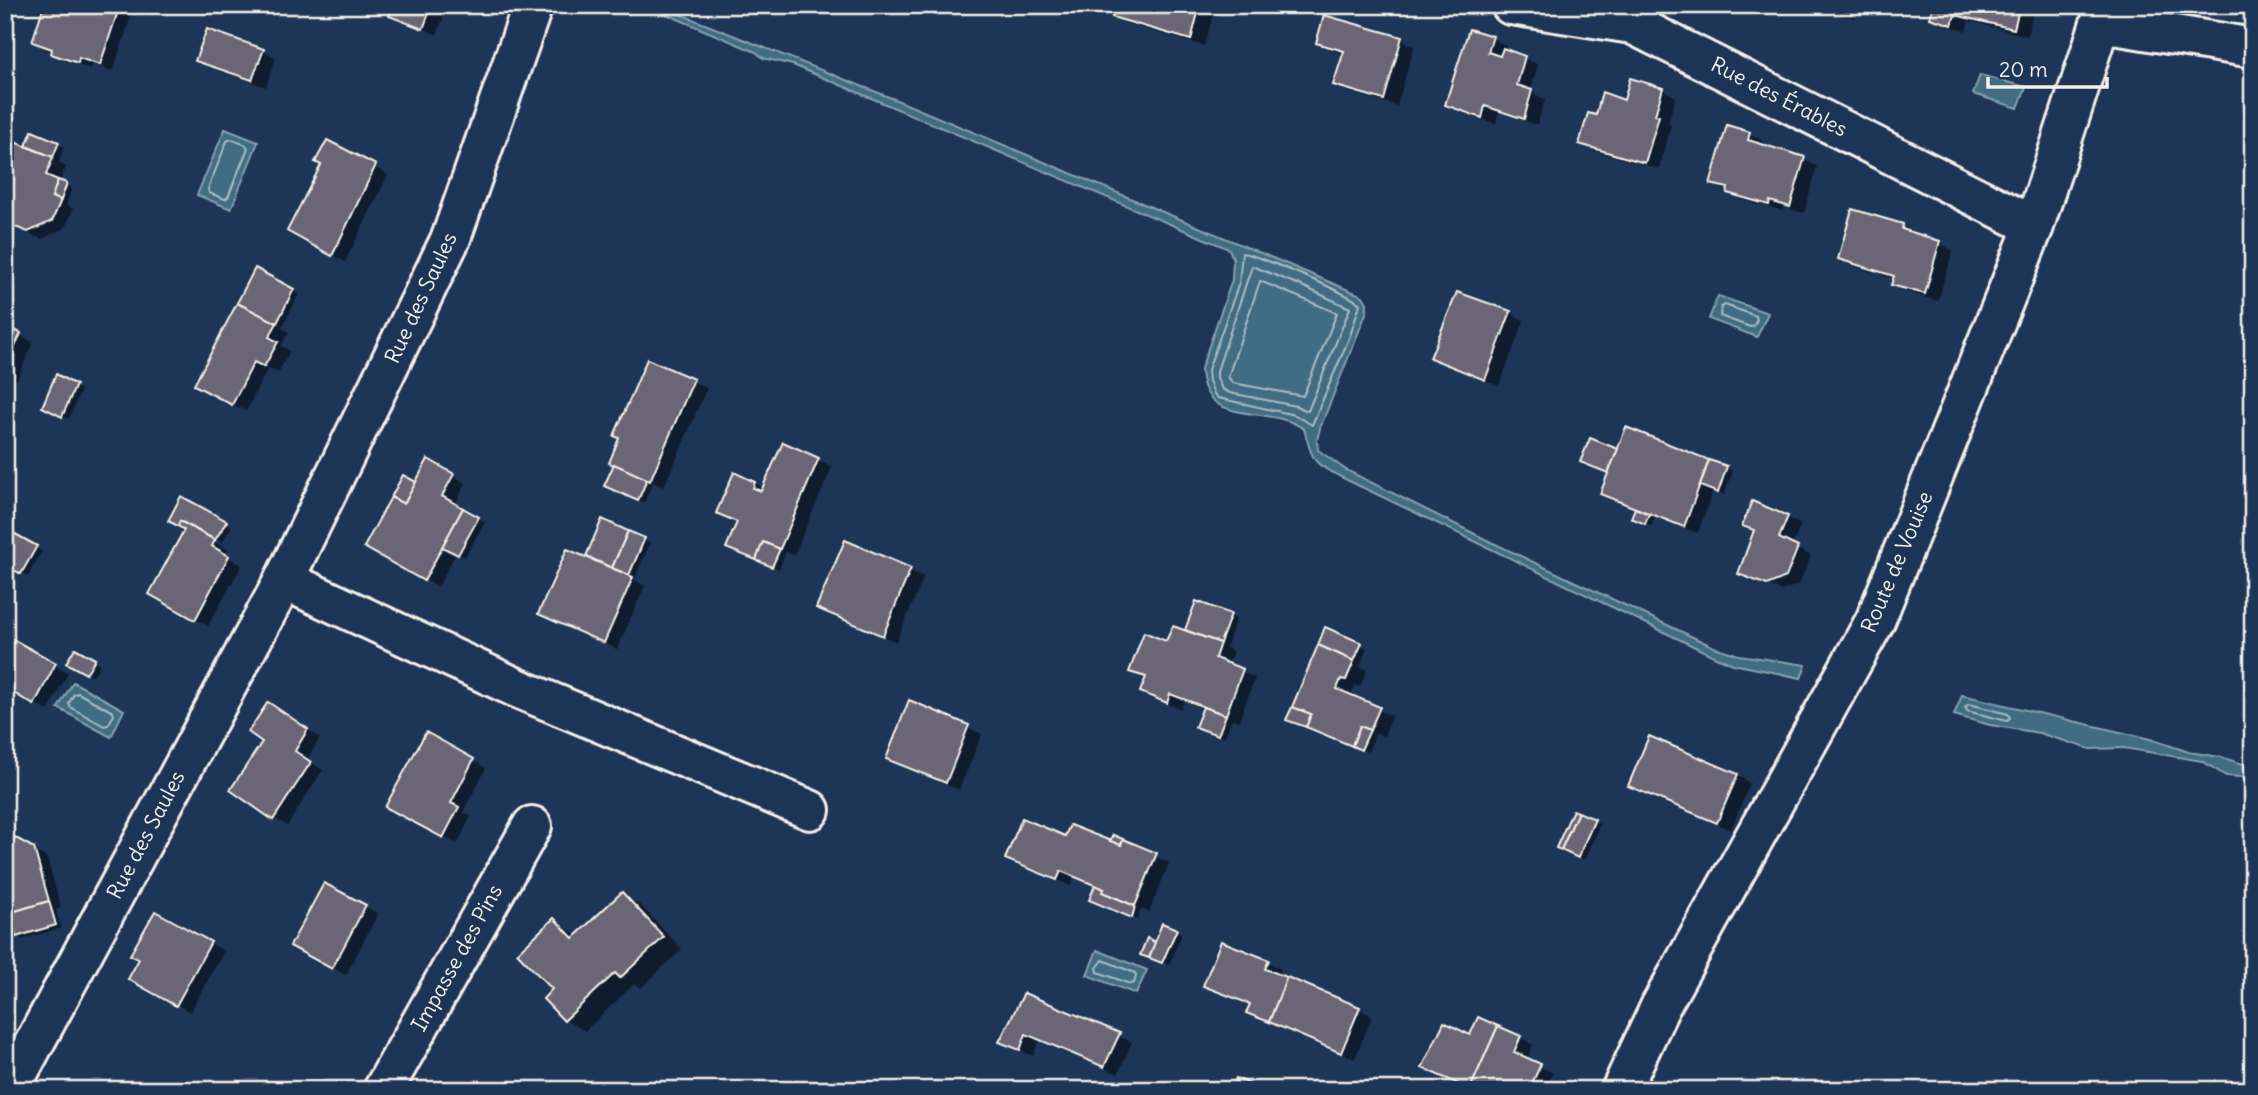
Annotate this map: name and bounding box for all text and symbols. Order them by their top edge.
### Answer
scale bar [1988,46,2108,90]
street label: Rue des Érables [1706,51,1852,143]
text: 20 m [1999,56,2048,83]
street label: Rue des Saules [378,228,463,367]
street label: Route de Vouise [1855,487,1938,637]
street label: Rue des Saules [100,766,191,903]
street label: Impasse des Pins [405,880,508,1036]

